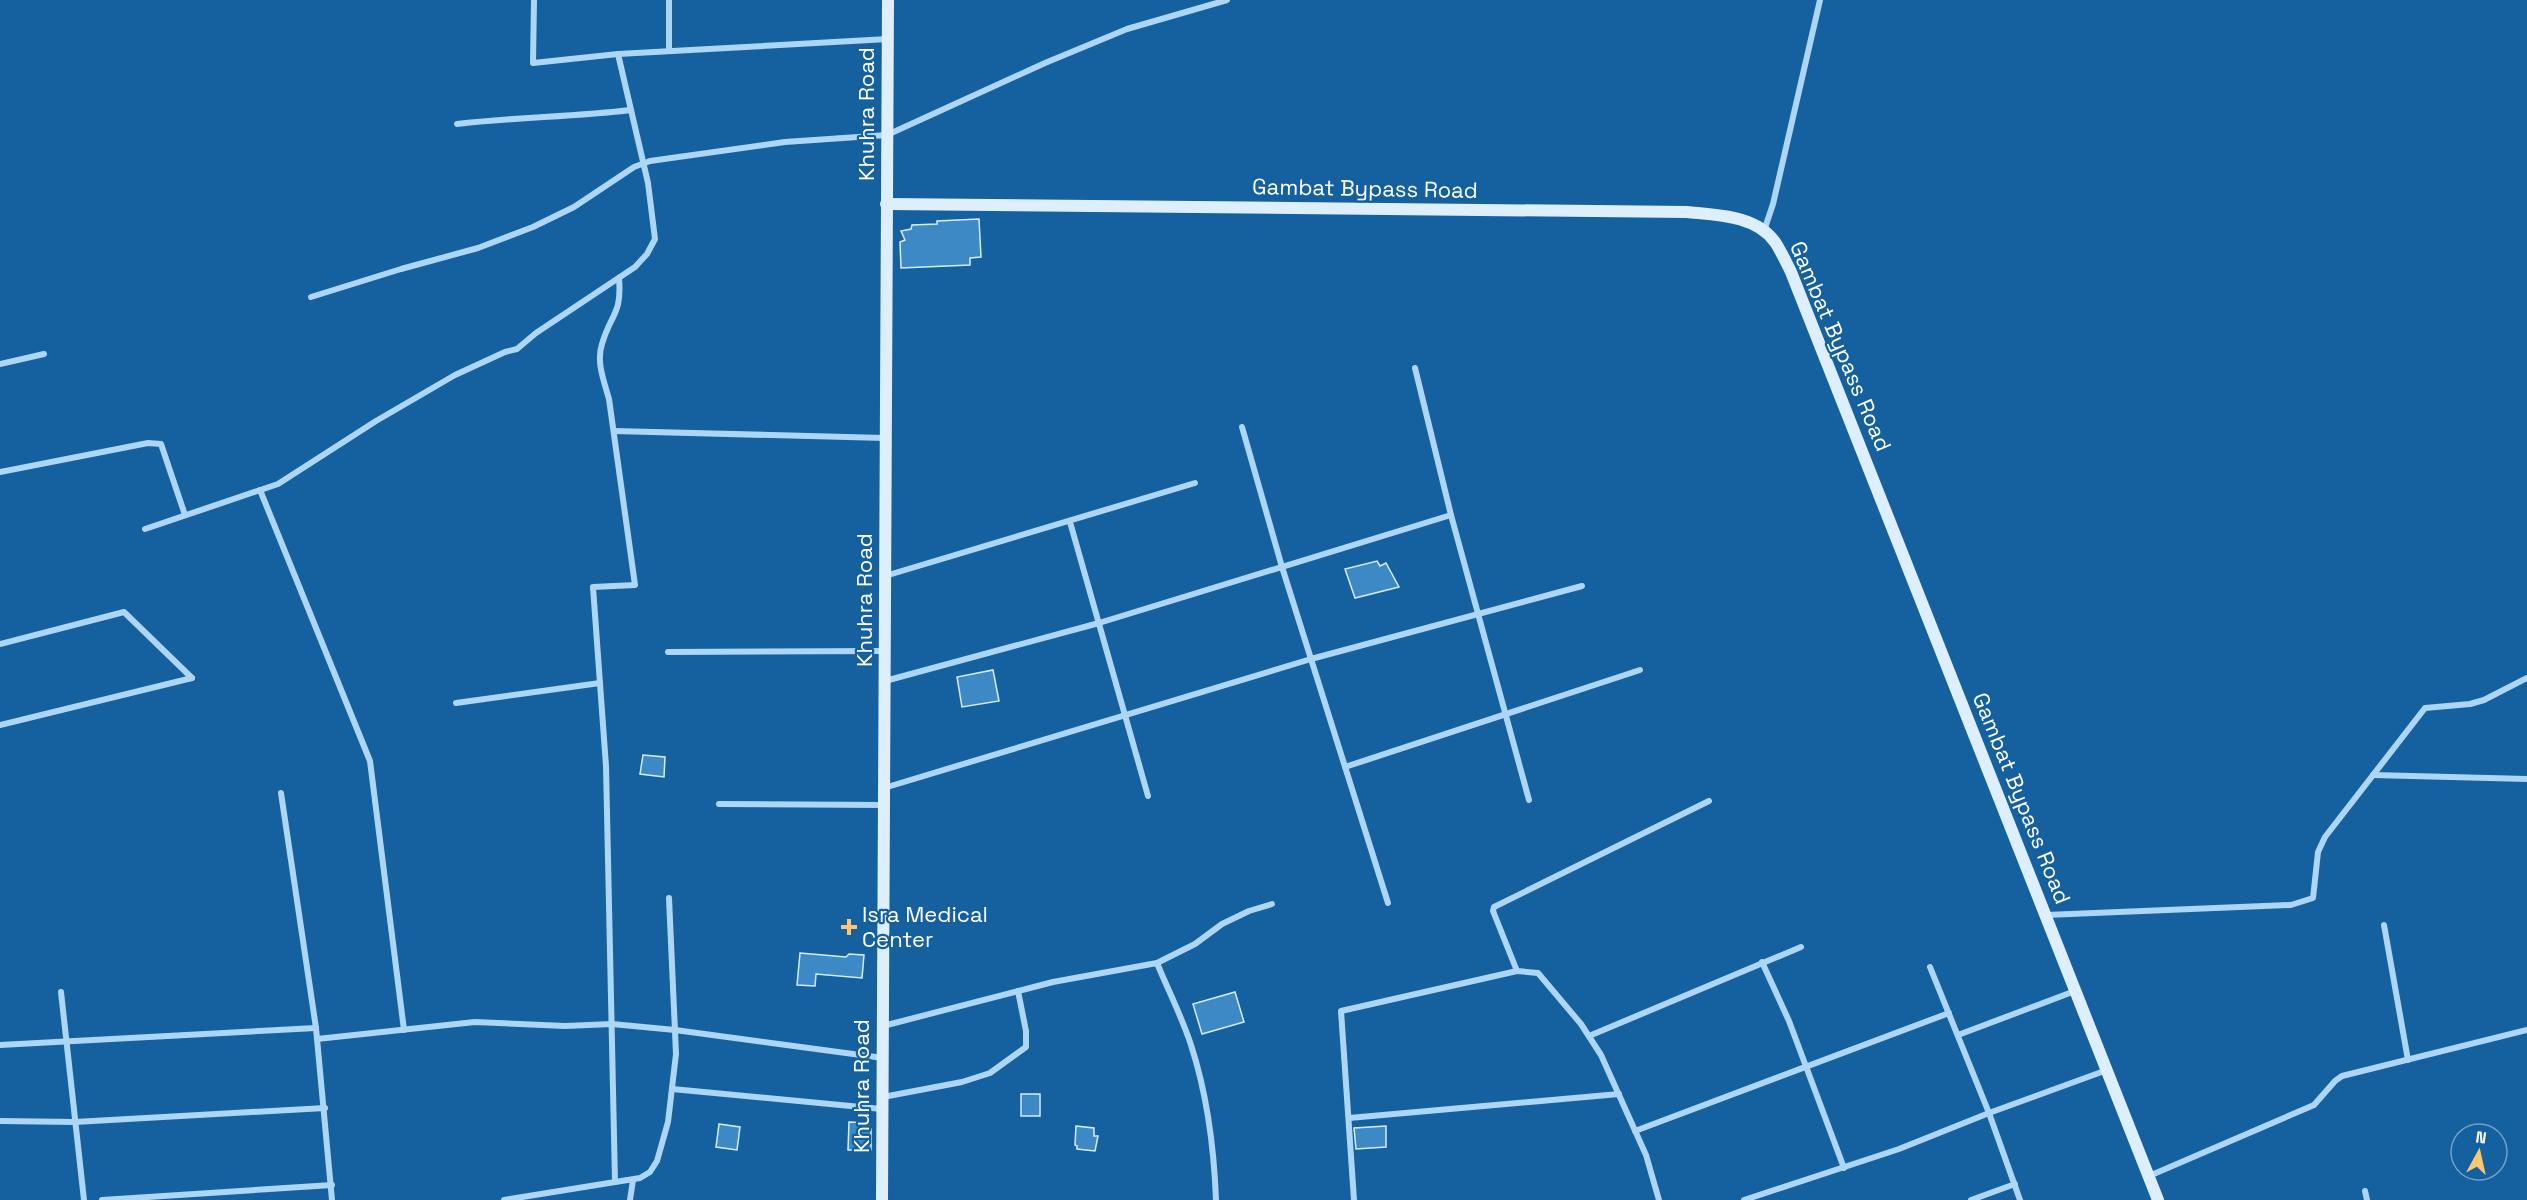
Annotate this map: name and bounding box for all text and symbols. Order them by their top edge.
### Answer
street label: Khuhra Road [852,47,880,181]
street label: Gambat Bypass Road [1252,172,1478,204]
street label: Gambat Bypass Road [1784,237,1898,455]
street label: Khuhra Road [850,533,878,667]
street label: Gambat Bypass Road [1967,688,2077,908]
place label: Isra Medical Center [862,900,988,953]
marker: Isra Medical Center [840,918,858,936]
street label: Khuhra Road [847,1019,875,1153]
north arrow [2449,1122,2509,1182]
text: N [2474,1126,2488,1149]

